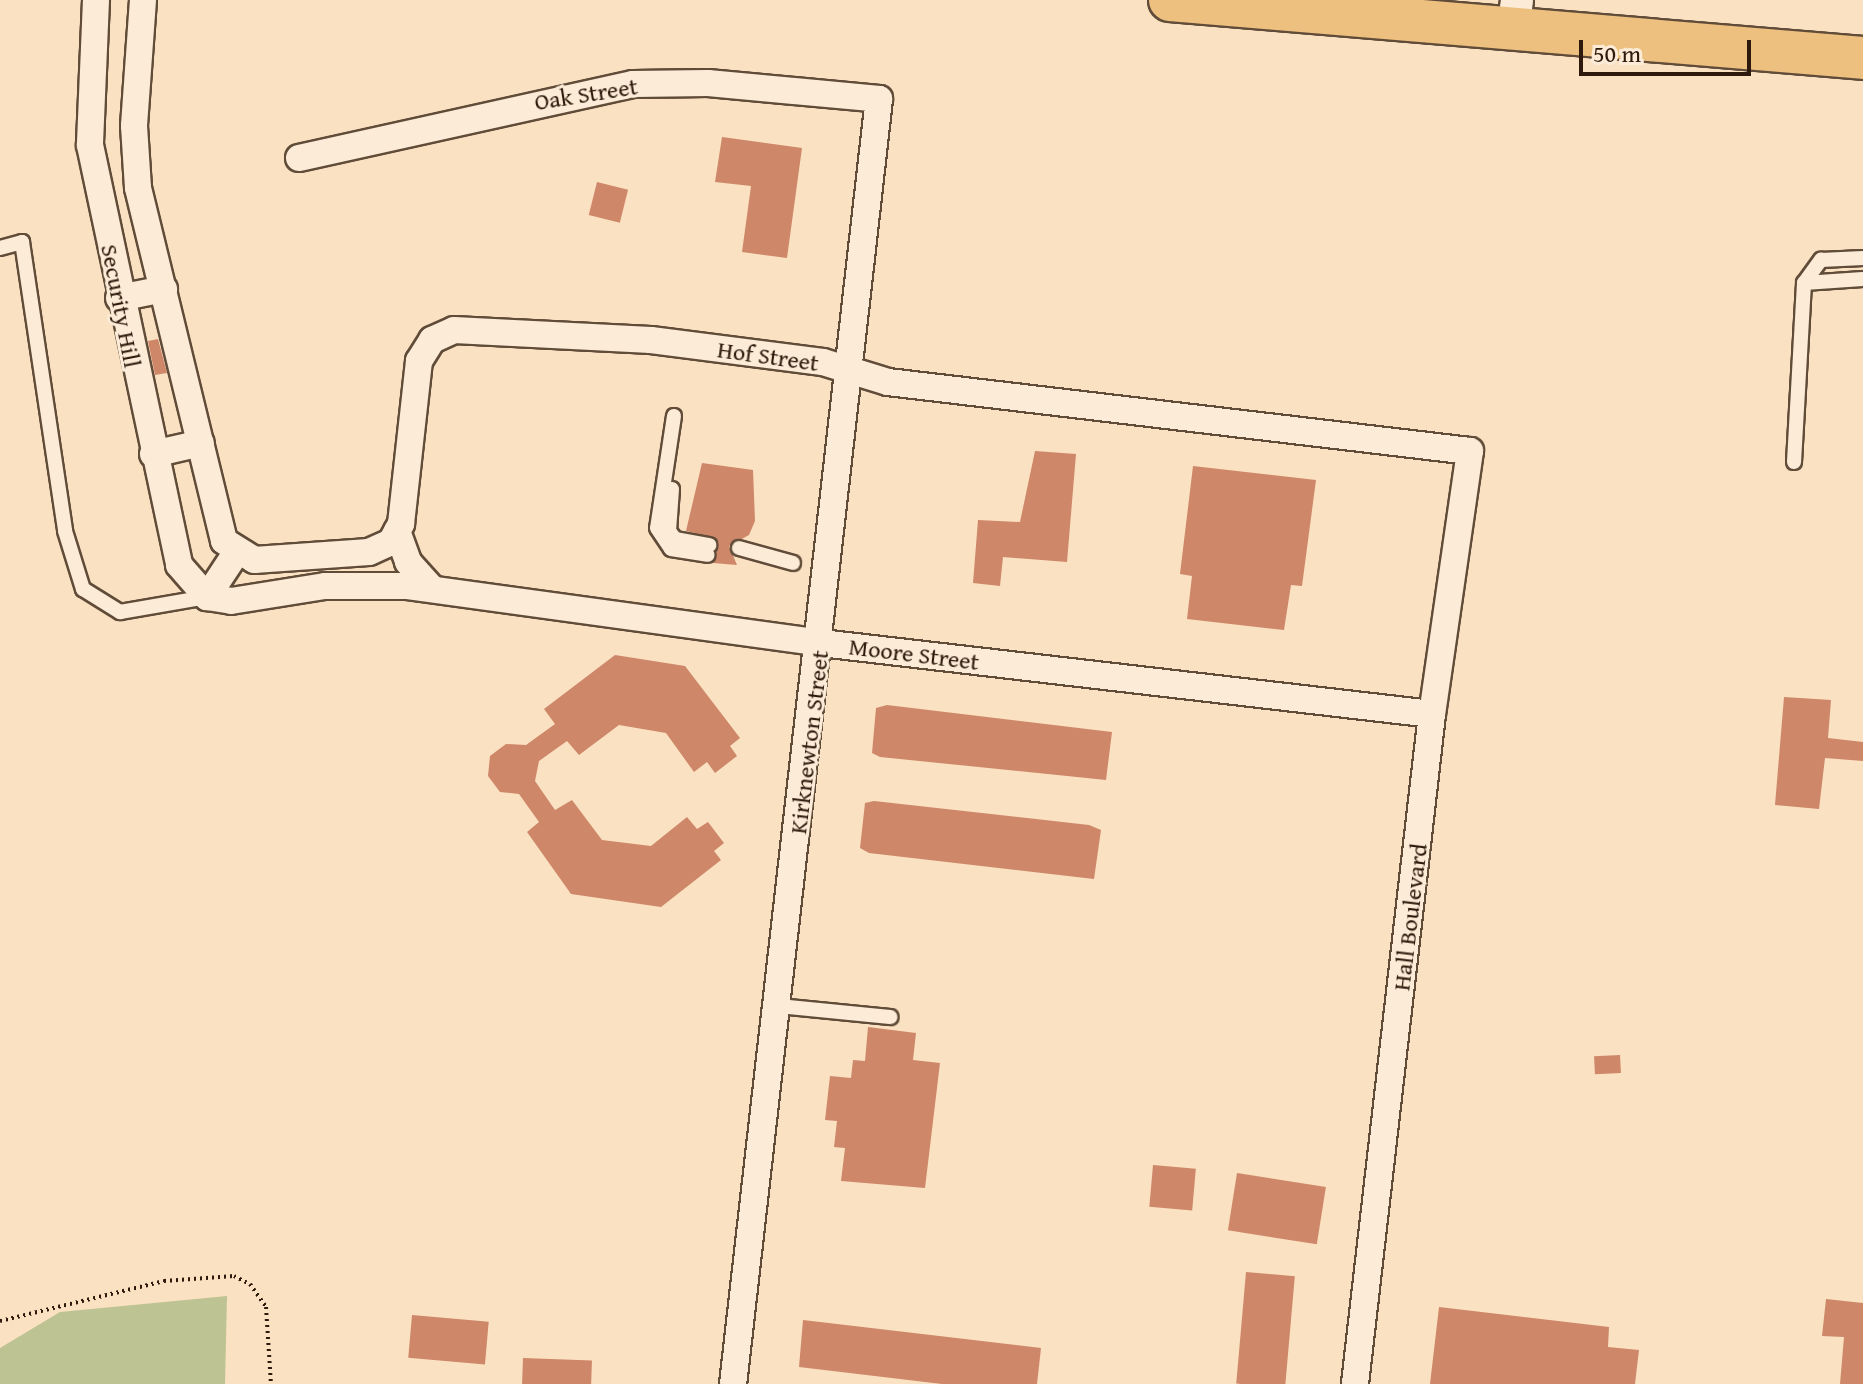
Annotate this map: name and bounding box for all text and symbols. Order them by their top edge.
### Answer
scale bar [1583,24,1755,74]
text: 50 m [1593,36,1641,71]
street label: Oak Street [532,72,640,116]
street label: Security Hill [95,242,147,370]
street label: Hof Street [716,335,820,377]
street label: Moore Street [847,632,981,676]
street label: Kirknewton Street [783,648,835,836]
street label: Hall Boulevard [1387,842,1433,992]

